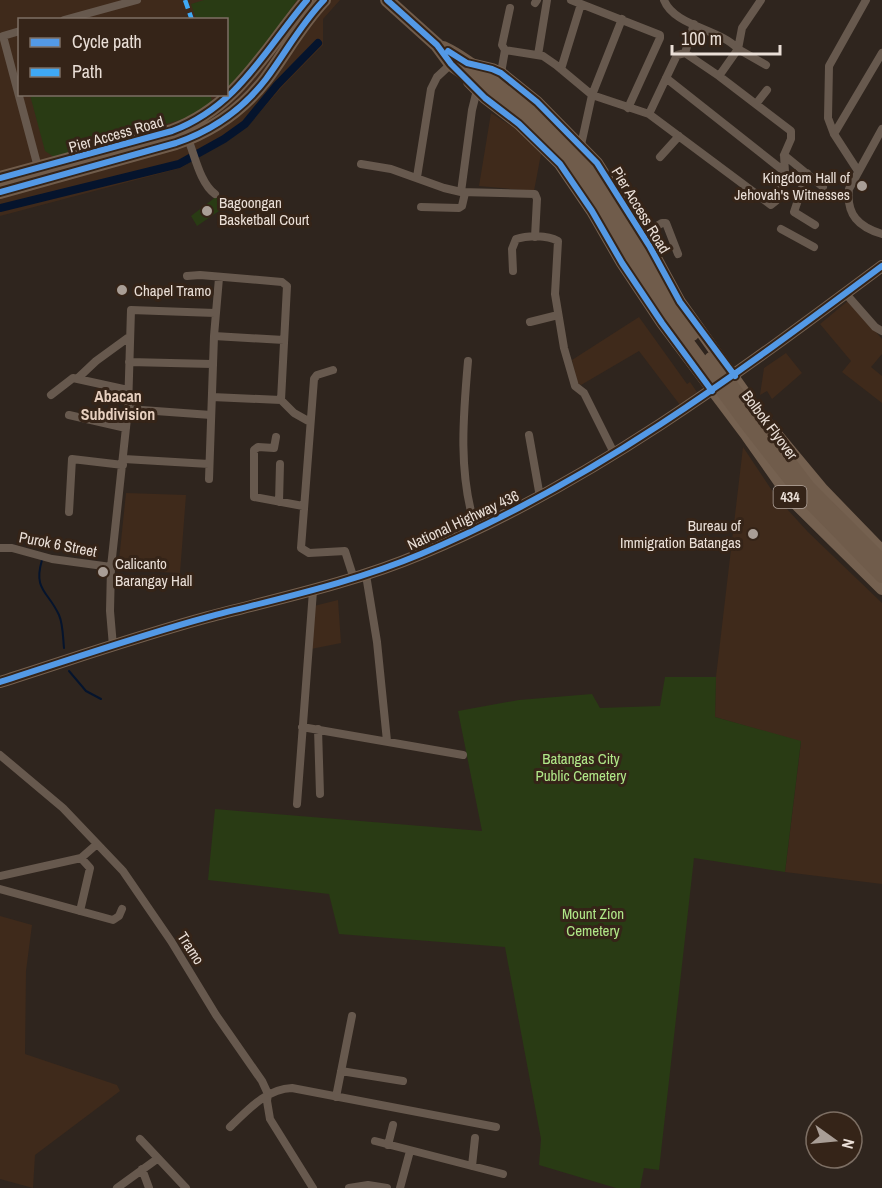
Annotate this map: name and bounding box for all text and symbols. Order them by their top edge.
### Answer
legend [18,18,228,96]
scale bar [672,18,780,56]
text: 100 m [681,26,722,51]
text: Cycle path [72,29,142,54]
text: Path [72,59,102,84]
street label: Pier Access Road [66,110,166,158]
street label: Pier Access Road [607,163,675,257]
place label: Kingdom Hall of Jehovah's Witnesses [734,167,851,205]
marker: Kingdom Hall of Jehovah's Witnesses [855,179,869,193]
place label: Bagoongan Basketball Court [219,192,310,230]
marker: Bagoongan Basketball Court [200,204,214,218]
place label: Chapel Tramo [134,280,211,301]
marker: Chapel Tramo [115,283,129,297]
district label: Abacan Subdivision [81,385,155,425]
street label: Bolbok Flyover [737,386,803,464]
street label: National Highway 436 [404,485,522,555]
road number: 434 [774,486,806,508]
place label: Bureau of Immigration Batangas [620,515,742,553]
street label: Purok 6 Street [17,526,99,562]
marker: Bureau of Immigration Batangas [746,527,760,541]
place label: Calicanto Barangay Hall [115,553,192,591]
marker: Calicanto Barangay Hall [96,565,110,579]
park label: Batangas City Public Cemetery [536,748,627,786]
park label: Mount Zion Cemetery [562,903,624,941]
street label: Tramo [173,928,209,969]
north arrow [804,1110,864,1170]
text: N [837,1136,860,1151]

